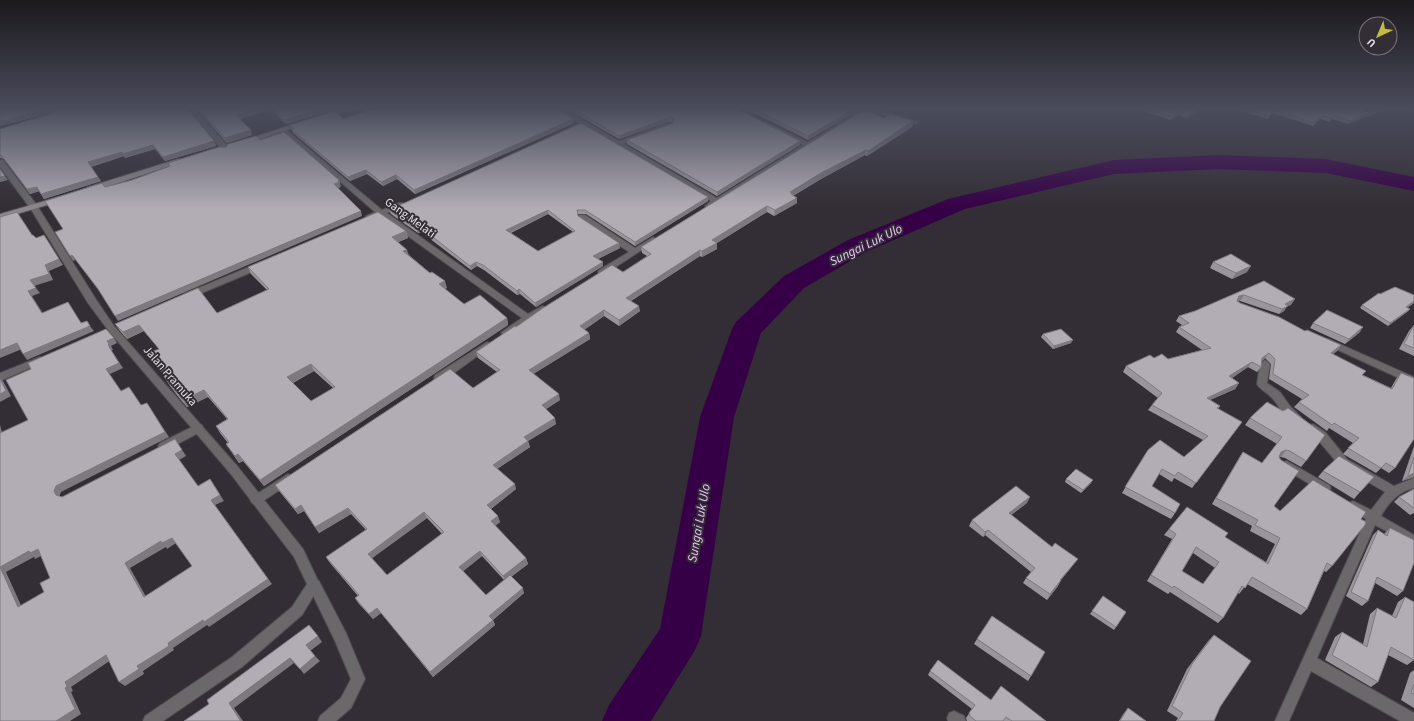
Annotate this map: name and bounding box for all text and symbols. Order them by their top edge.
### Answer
north arrow [1358,16,1398,56]
text: U [1364,35,1379,51]
street label: Gang Melati [381,194,439,242]
water label: Sungai Luk Ulo [827,219,906,270]
street label: Jalan Pramuka [139,342,201,410]
water label: Sungai Luk Ulo [683,482,715,564]

